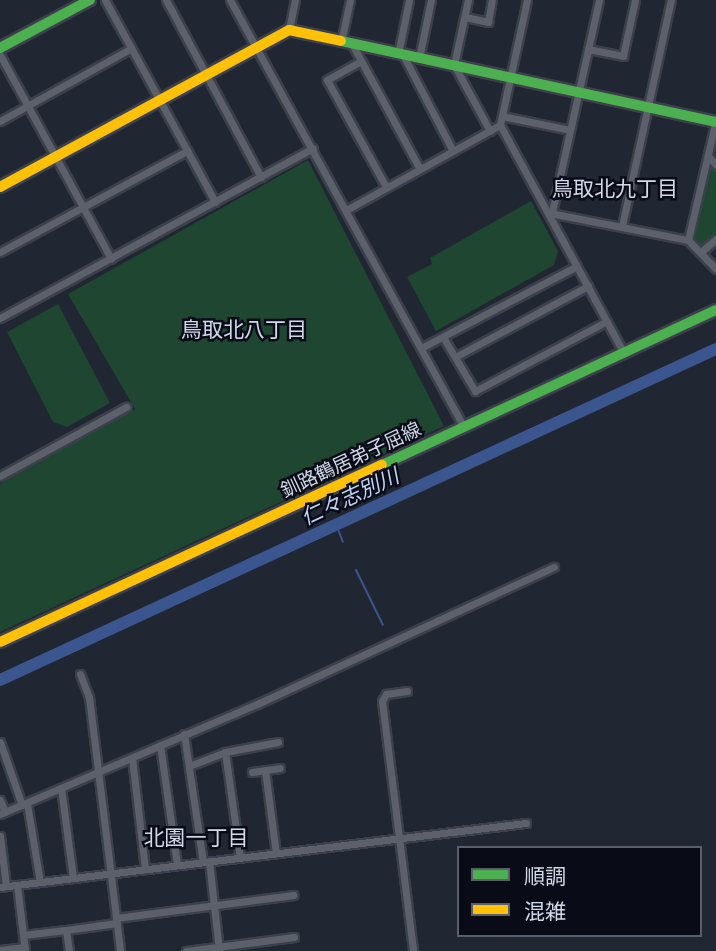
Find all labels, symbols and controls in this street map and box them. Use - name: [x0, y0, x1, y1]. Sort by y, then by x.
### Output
- district label: 鳥取北九丁目: [552, 176, 678, 202]
- district label: 鳥取北八丁目: [181, 317, 307, 343]
- street label: 釧路鶴居弟子屈線: [277, 418, 425, 502]
- water label: 仁々志別川: [297, 463, 403, 531]
- district label: 北園一丁目: [144, 825, 248, 851]
- legend: [457, 846, 702, 937]
- text: 順調: [524, 864, 566, 889]
- text: 混雑: [524, 899, 566, 924]

